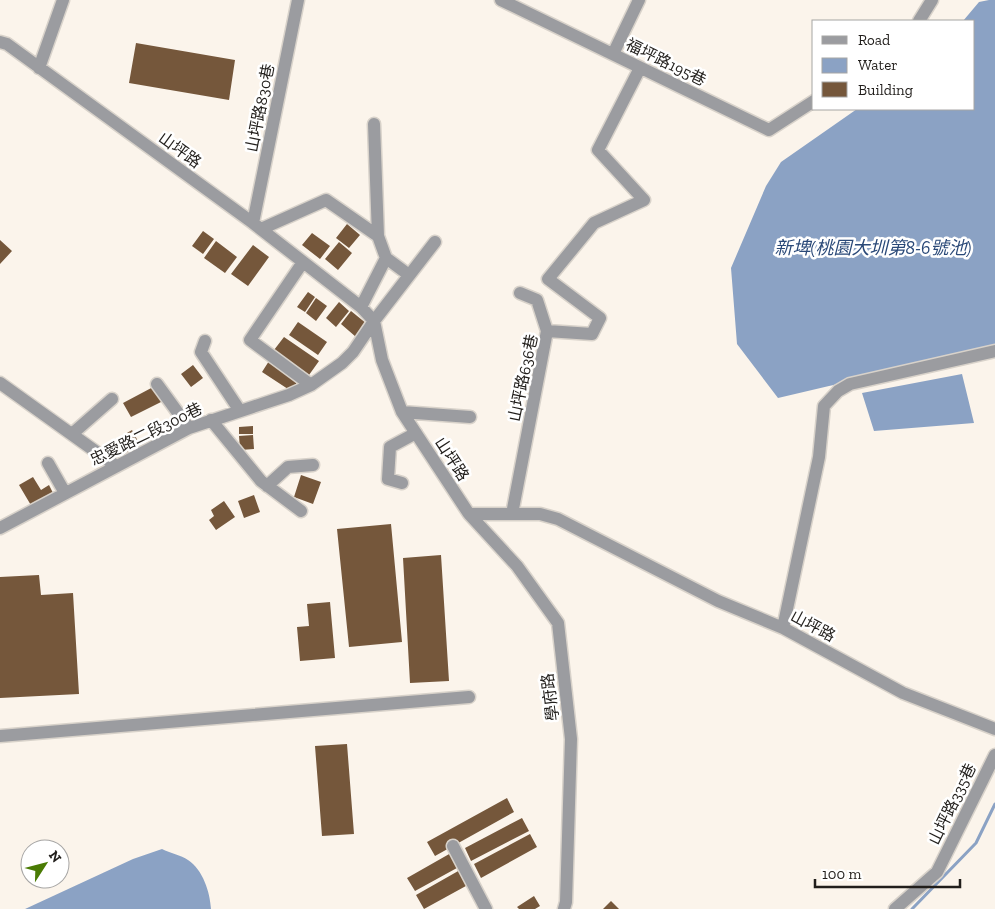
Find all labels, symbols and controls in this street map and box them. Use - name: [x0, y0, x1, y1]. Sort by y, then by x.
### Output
- legend: [812, 20, 975, 110]
- text: Road: [858, 31, 891, 49]
- street label: 福坪路195巷: [623, 34, 709, 90]
- text: Water: [858, 56, 898, 74]
- street label: 山坪路830巷: [242, 62, 278, 154]
- text: Building: [858, 81, 913, 99]
- street label: 山坪路: [155, 128, 205, 172]
- water label: 新埤(桃園大圳第8-6號池): [775, 237, 972, 259]
- street label: 山坪路636巷: [504, 333, 542, 423]
- street label: 忠愛路二段300巷: [87, 399, 205, 469]
- street label: 山坪路: [431, 434, 473, 484]
- street label: 山坪路: [787, 606, 839, 646]
- street label: 學府路: [538, 672, 562, 722]
- street label: 山坪路335巷: [924, 760, 980, 848]
- north arrow: [20, 839, 70, 889]
- text: N: [45, 847, 65, 866]
- scale bar: [815, 856, 960, 888]
- text: 100 m: [822, 865, 861, 883]

